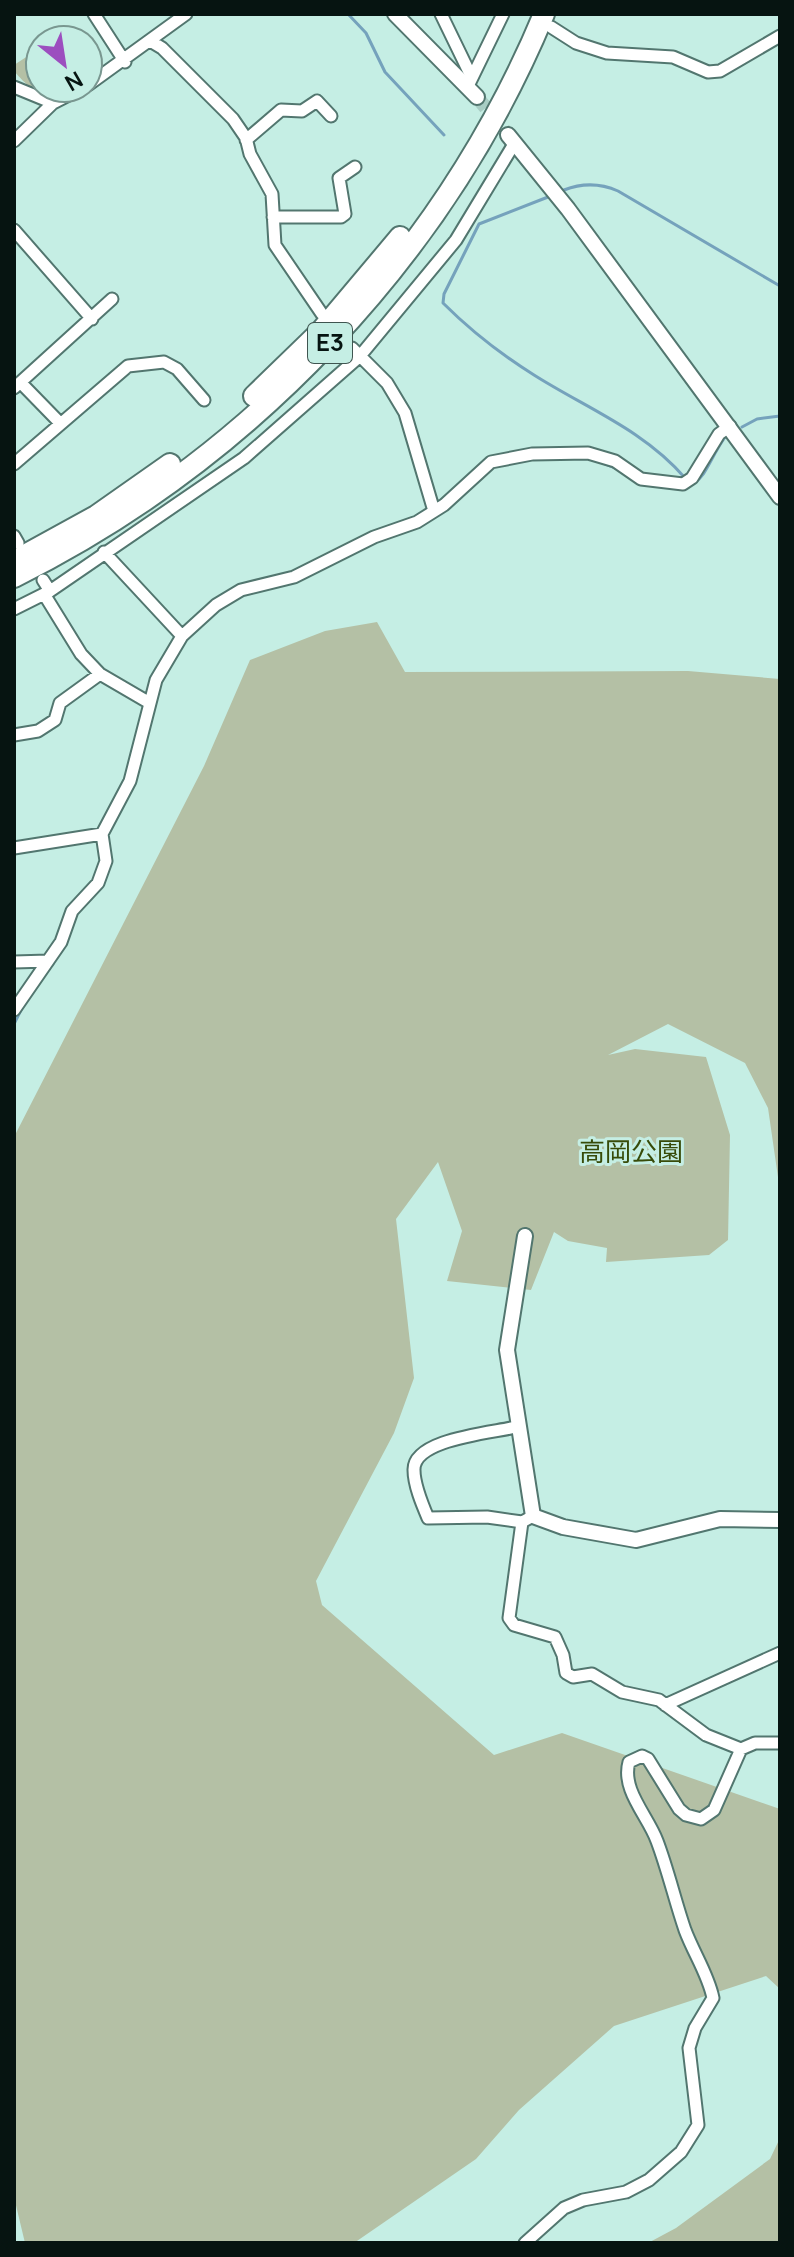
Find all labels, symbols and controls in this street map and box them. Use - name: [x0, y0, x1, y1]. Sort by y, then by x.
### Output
- north arrow: [24, 24, 104, 104]
- text: N: [60, 64, 88, 98]
- road number: E3: [308, 323, 352, 363]
- park label: 高岡公園: [579, 1133, 683, 1169]

